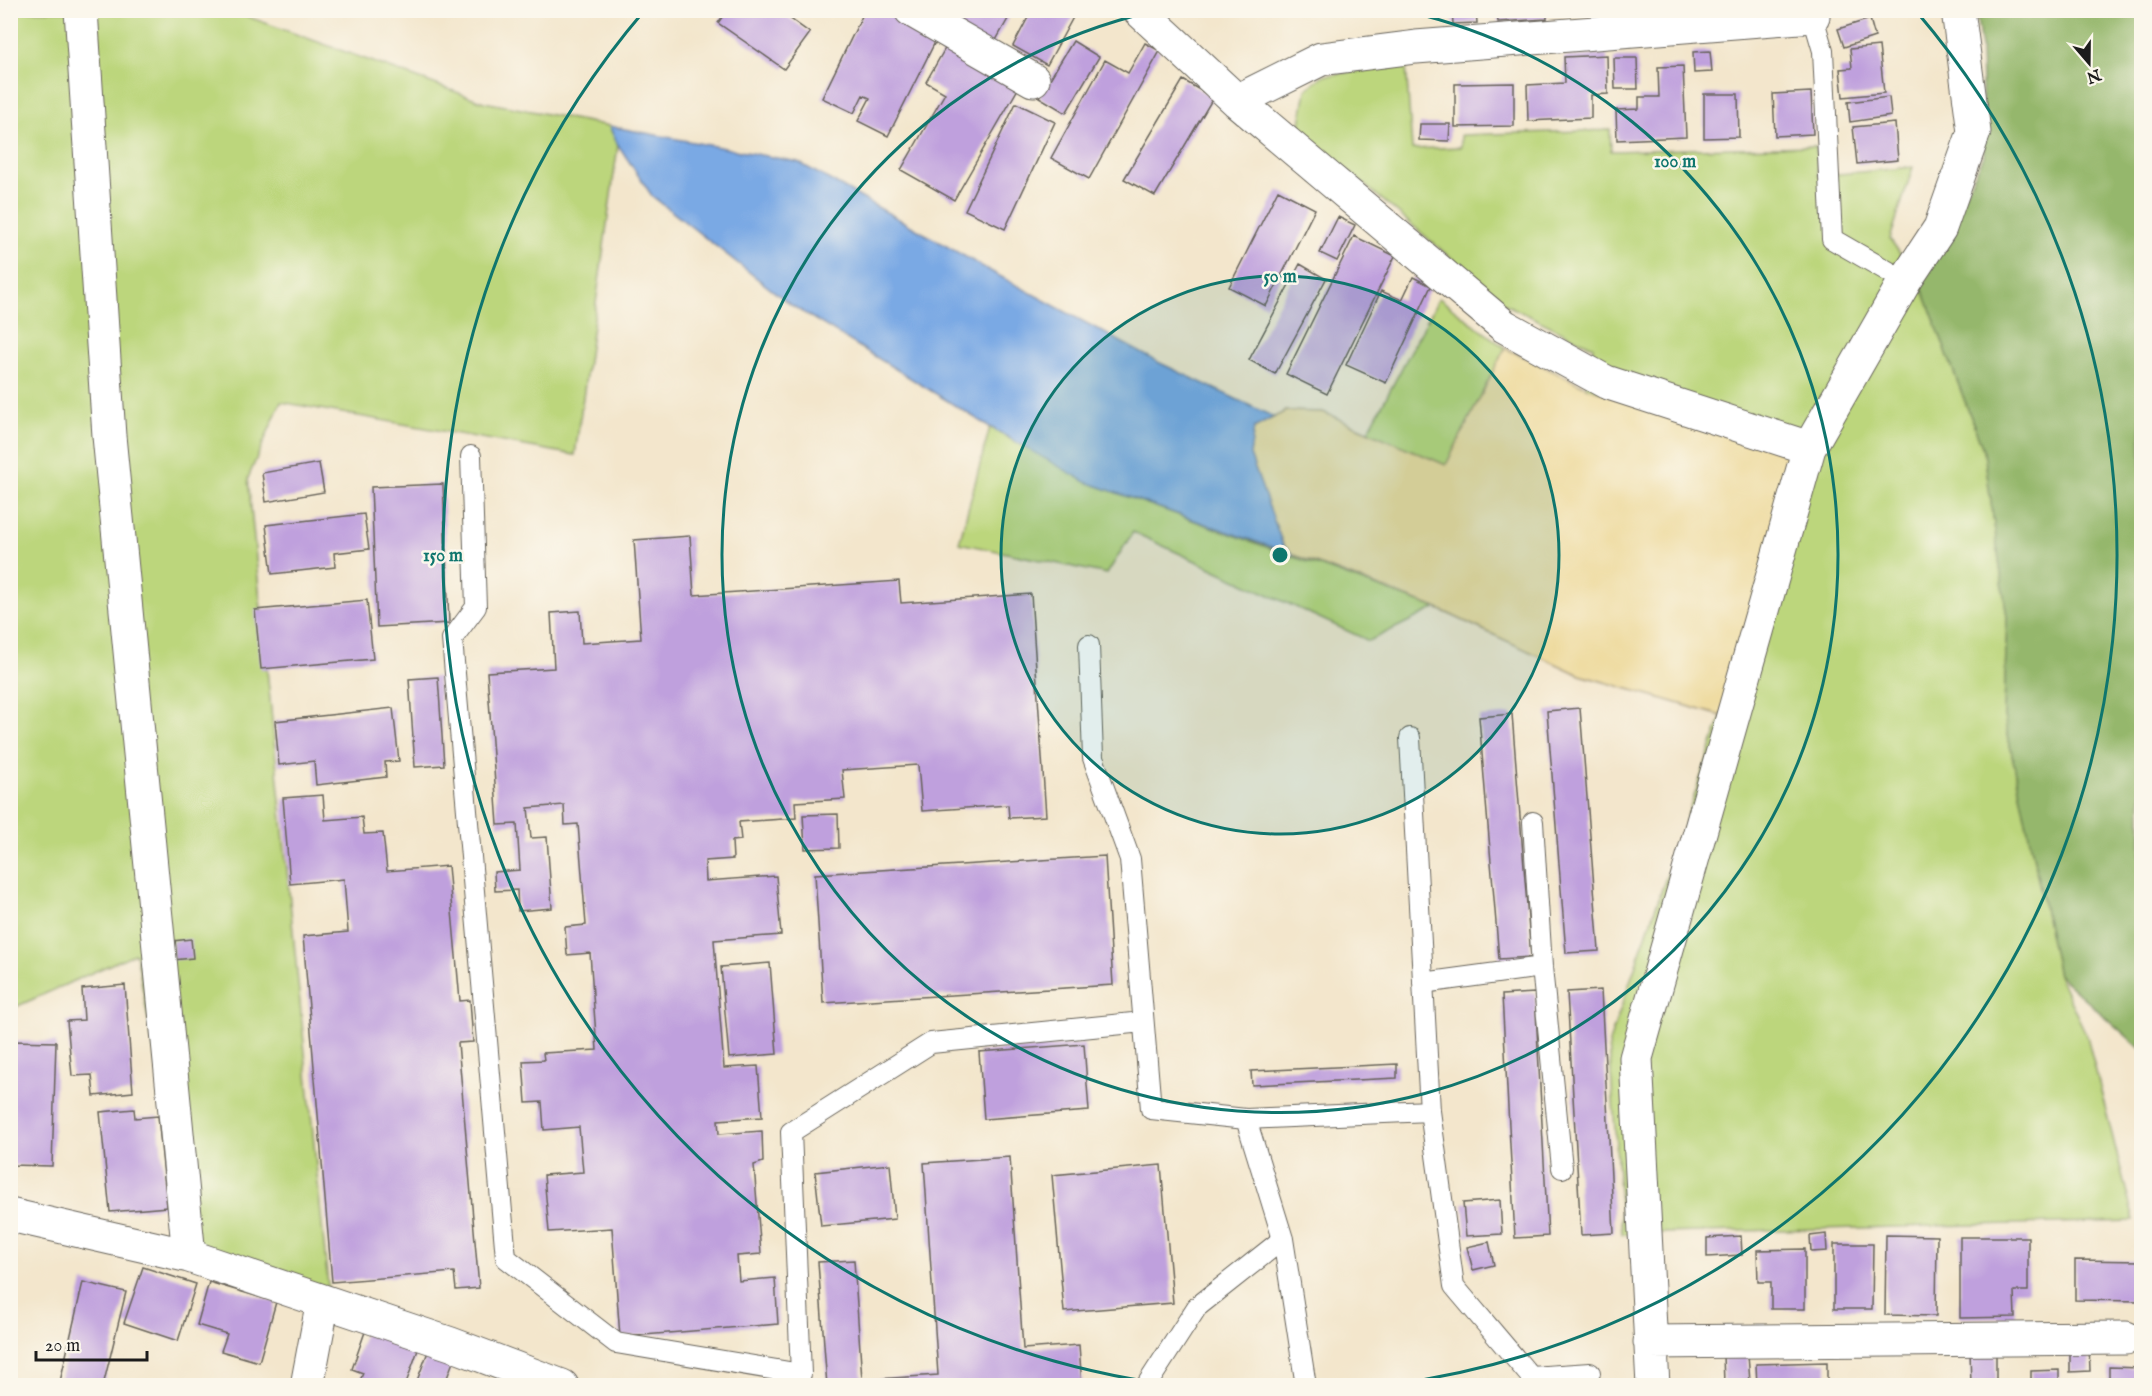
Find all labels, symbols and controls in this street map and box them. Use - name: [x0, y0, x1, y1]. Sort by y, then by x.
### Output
- north arrow: [2059, 33, 2119, 93]
- text: N: [2083, 63, 2104, 87]
- text: 100 m: [1654, 151, 1696, 174]
- text: 50 m: [1263, 266, 1297, 289]
- text: 150 m: [423, 545, 463, 568]
- centre of rings: [1270, 545, 1290, 565]
- scale bar: [36, 1324, 147, 1362]
- text: 20 m: [45, 1335, 80, 1358]

